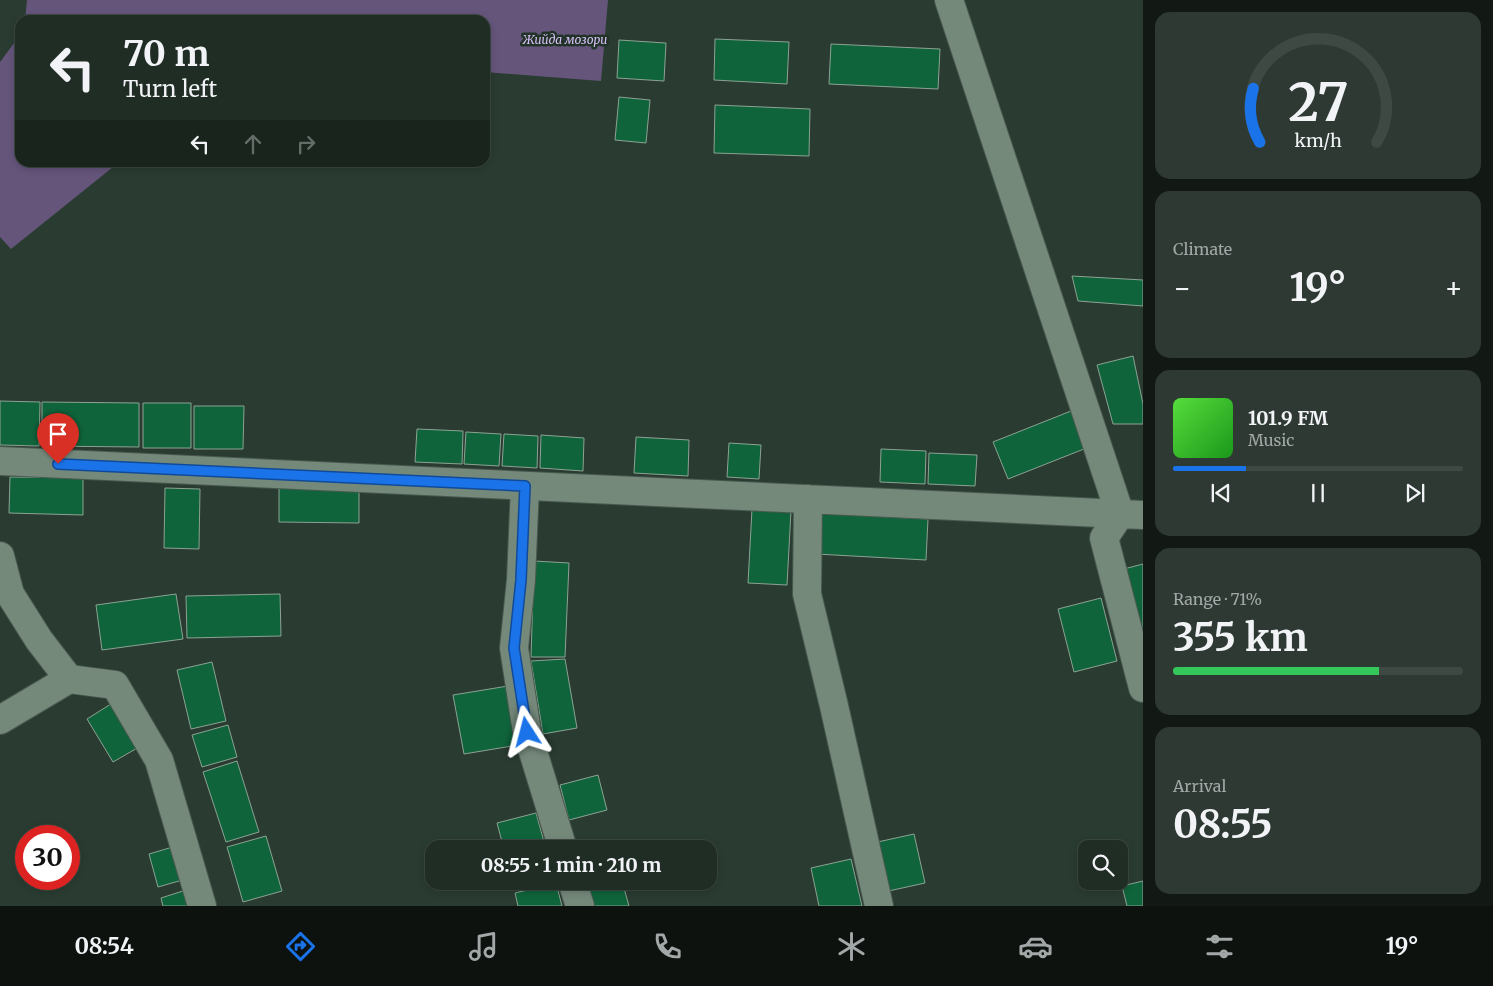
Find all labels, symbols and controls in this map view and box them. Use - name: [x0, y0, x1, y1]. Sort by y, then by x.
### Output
- text: 70 m: [123, 32, 210, 76]
- park label: Жийда мозори: [522, 32, 607, 47]
- icon: left: [40, 35, 105, 100]
- text: 27: [1288, 70, 1348, 135]
- text: Turn left: [123, 75, 217, 103]
- text: km/h: [1294, 129, 1342, 152]
- icon: left: [186, 130, 214, 158]
- icon: ahead: [239, 130, 267, 158]
- icon: right: [292, 130, 320, 158]
- text: Climate: [1173, 239, 1232, 259]
- text: 19°: [1290, 264, 1347, 311]
- text: −: [1173, 270, 1192, 306]
- text: +: [1444, 270, 1463, 306]
- text: 101.9 FM: [1248, 406, 1328, 430]
- pin: [37, 413, 79, 464]
- icon: arrive: [44, 420, 72, 448]
- text: Music: [1248, 430, 1294, 450]
- icon: previous: [1207, 479, 1235, 507]
- icon: pause: [1304, 479, 1332, 507]
- icon: next: [1401, 479, 1429, 507]
- text: Range · 71%: [1173, 589, 1262, 609]
- text: 355 km: [1173, 614, 1308, 661]
- position arrow: [500, 705, 552, 757]
- text: Arrival: [1173, 776, 1226, 796]
- text: 08:55: [1173, 801, 1273, 848]
- speed limit sign: 30: [15, 825, 80, 890]
- map controls: [1078, 840, 1128, 890]
- button: search: [1078, 840, 1128, 890]
- text: 08:55 · 1 min · 210 m: [481, 853, 661, 877]
- icon: directions: [283, 929, 318, 964]
- icon: music: [466, 929, 501, 964]
- icon: phone: [650, 929, 685, 964]
- icon: climate: [834, 929, 869, 964]
- icon: car: [1018, 929, 1053, 964]
- icon: filters: [1202, 929, 1237, 964]
- text: 08:54: [74, 932, 134, 960]
- text: 19°: [1386, 932, 1419, 960]

